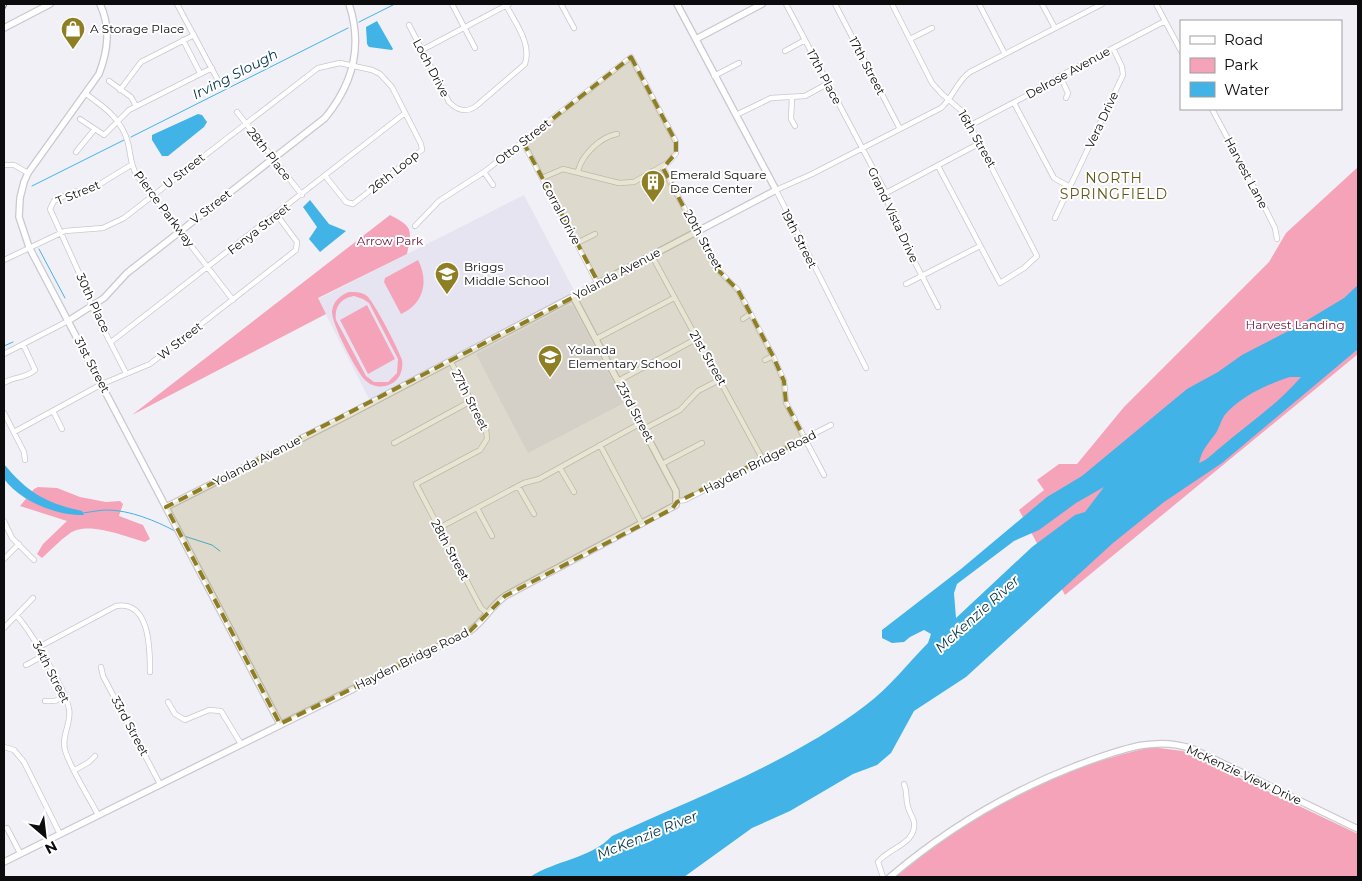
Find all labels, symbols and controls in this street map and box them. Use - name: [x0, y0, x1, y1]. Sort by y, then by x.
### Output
- shop icon: A Storage Place: [60, 16, 86, 50]
- legend: [1180, 20, 1342, 110]
- place label: A Storage Place: [90, 21, 184, 36]
- text: Road: [1224, 30, 1263, 49]
- street label: 17th Street: [846, 34, 889, 97]
- street label: Loch Drive: [410, 36, 453, 99]
- street label: Delrose Avenue: [1023, 43, 1113, 102]
- water label: Irving Slough: [189, 45, 281, 103]
- street label: 17th Place: [804, 47, 845, 107]
- text: Park: [1224, 55, 1258, 74]
- text: Water: [1224, 80, 1270, 99]
- street label: Vera Drive: [1082, 89, 1121, 151]
- street label: 16th Street: [955, 107, 1000, 170]
- street label: Otto Street: [492, 115, 554, 168]
- street label: 28th Place: [244, 124, 295, 183]
- street label: Harvest Lane: [1221, 134, 1272, 211]
- street label: 26th Loop: [365, 147, 422, 196]
- street label: U Street: [160, 150, 208, 192]
- street label: Grand Vista Drive: [865, 165, 922, 265]
- place label: Emerald Square Dance Center: [670, 167, 767, 196]
- street label: Pierce Parkway: [131, 168, 198, 250]
- building icon: Emerald Square Dance Center: [640, 169, 666, 203]
- district label: NORTH SPRINGFIELD: [1060, 169, 1168, 203]
- street label: T Street: [54, 177, 102, 208]
- street label: Corral Drive: [538, 178, 584, 247]
- street label: V Street: [187, 186, 234, 227]
- street label: Fenya Street: [224, 199, 293, 258]
- street label: 20th Street: [681, 207, 726, 273]
- street label: 19th Street: [778, 207, 821, 271]
- park label: Arrow Park: [357, 233, 424, 248]
- street label: Yolanda Avenue: [571, 244, 663, 303]
- place label: Briggs Middle School: [464, 259, 549, 288]
- school or university icon: Briggs Middle School: [434, 261, 460, 295]
- street label: 30th Place: [73, 271, 114, 335]
- park label: Harvest Landing: [1245, 317, 1345, 332]
- street label: W Street: [154, 318, 205, 363]
- street label: 21st Street: [687, 327, 730, 388]
- street label: 31st Street: [71, 334, 113, 395]
- place label: Yolanda Elementary School: [568, 342, 681, 371]
- school or university icon: Yolanda Elementary School: [537, 344, 563, 378]
- street label: 27th Street: [449, 367, 492, 433]
- street label: 23rd Street: [613, 379, 658, 444]
- street label: Hayden Bridge Road: [701, 427, 819, 497]
- street label: Yolanda Avenue: [210, 432, 303, 489]
- street label: 28th Street: [428, 517, 473, 583]
- water label: McKenzie River: [931, 571, 1023, 657]
- street label: Hayden Bridge Road: [352, 624, 471, 693]
- street label: 34th Street: [30, 638, 73, 705]
- street label: 33rd Street: [108, 693, 153, 758]
- street label: McKenzie View Drive: [1184, 741, 1304, 808]
- water label: McKenzie River: [594, 806, 700, 863]
- north arrow: [20, 811, 70, 861]
- text: N: [42, 837, 60, 858]

